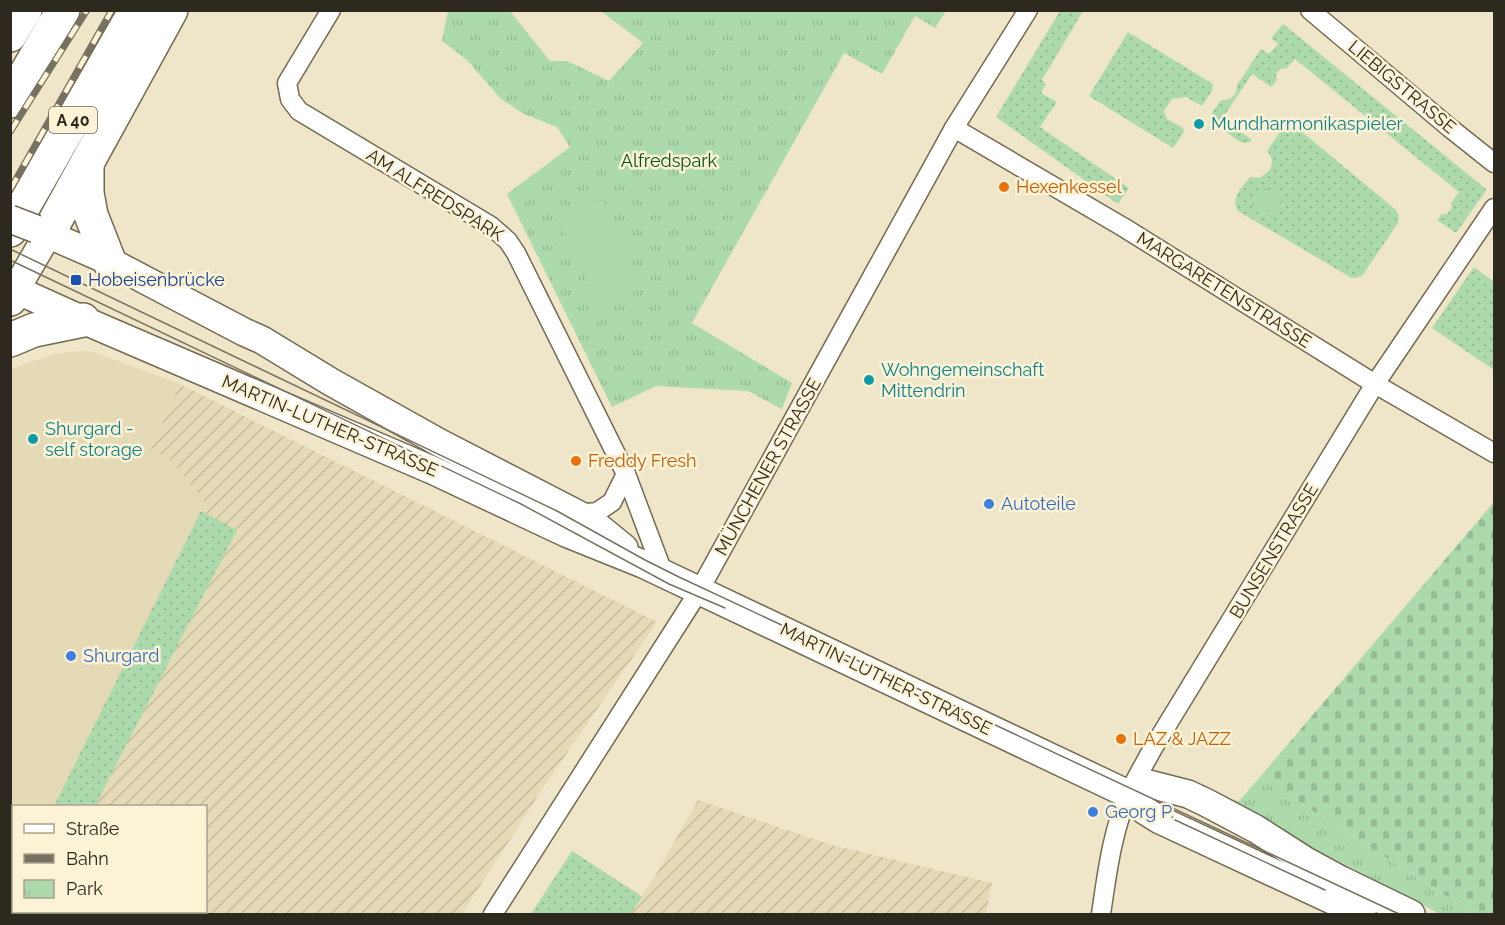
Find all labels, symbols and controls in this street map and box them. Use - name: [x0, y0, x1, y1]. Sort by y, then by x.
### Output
- street label: LIEBIGSTRASSE: [1344, 36, 1460, 138]
- road number: A 40: [49, 107, 97, 133]
- place label: Mundharmonikaspieler: [1211, 113, 1404, 134]
- marker: Mundharmonikaspieler: [1192, 117, 1206, 131]
- street label: AM ALFREDSPARK: [363, 144, 508, 245]
- park label: Alfredspark: [621, 150, 718, 171]
- place label: Hexenkessel: [1016, 176, 1122, 197]
- marker: Hexenkessel: [997, 180, 1011, 194]
- street label: MARGARETENSTRASSE: [1133, 227, 1315, 352]
- place label: Hobeisenbrücke: [88, 269, 225, 290]
- marker: Hobeisenbrücke: [69, 273, 83, 287]
- place label: Wohngemeinschaft Mittendrin: [881, 359, 1044, 401]
- street label: MARTIN-LUTHER-STRASSE: [219, 370, 442, 481]
- marker: Wohngemeinschaft Mittendrin: [862, 373, 876, 387]
- street label: MÜNCHENER STRASSE: [710, 374, 825, 559]
- place label: Shurgard - self storage: [45, 418, 143, 460]
- marker: Shurgard - self storage: [26, 432, 40, 446]
- place label: Freddy Fresh: [588, 450, 696, 471]
- marker: Freddy Fresh: [569, 454, 583, 468]
- street label: BUNSENSTRASSE: [1225, 479, 1322, 622]
- place label: Autoteile: [1001, 493, 1076, 514]
- marker: Autoteile: [982, 497, 996, 511]
- street label: MARTIN-LUTHER-STRASSE: [777, 618, 996, 739]
- place label: Shurgard: [83, 645, 159, 666]
- marker: Shurgard: [64, 649, 78, 663]
- place label: LAZ & JAZZ: [1133, 728, 1231, 749]
- marker: LAZ & JAZZ: [1114, 732, 1128, 746]
- place label: Georg P.: [1105, 801, 1174, 822]
- legend: [12, 805, 207, 913]
- marker: Georg P.: [1086, 805, 1100, 819]
- text: Straße: [66, 818, 120, 839]
- text: Bahn: [66, 848, 109, 869]
- text: Park: [66, 878, 103, 899]

